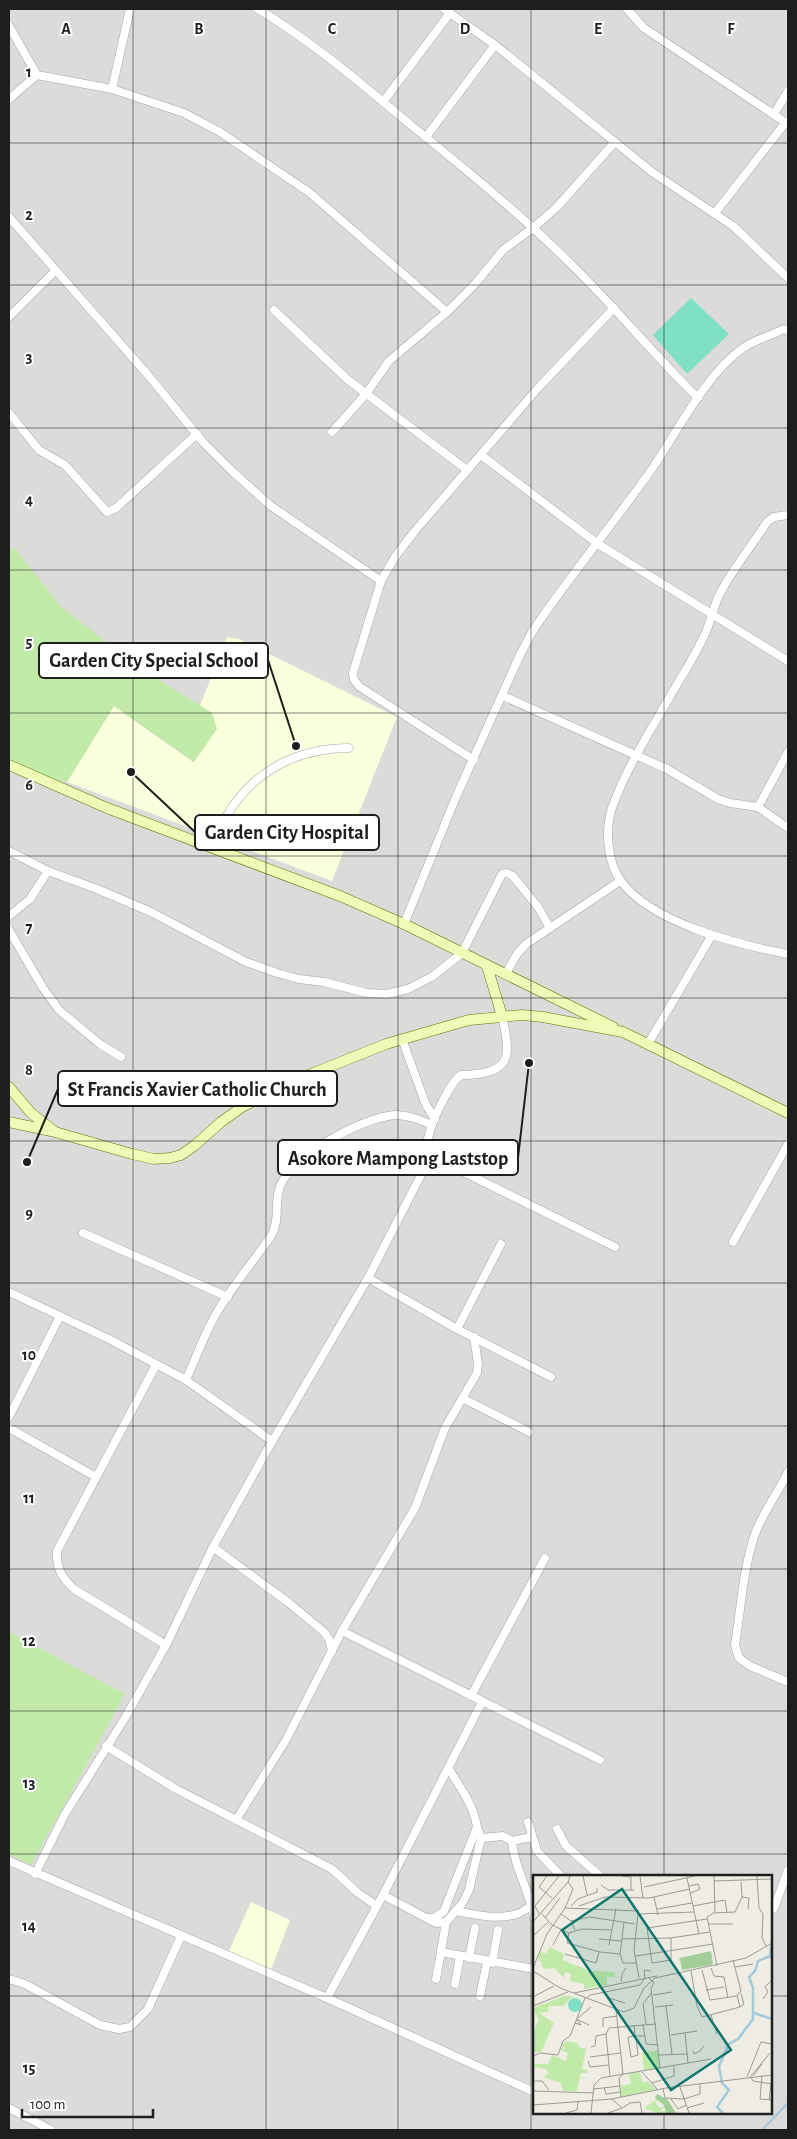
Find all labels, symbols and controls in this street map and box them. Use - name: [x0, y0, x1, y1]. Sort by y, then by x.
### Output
- text: A: [61, 21, 71, 37]
- text: B: [194, 21, 204, 37]
- text: C: [328, 21, 337, 37]
- text: D: [460, 21, 471, 37]
- text: E: [594, 21, 602, 37]
- text: F: [727, 21, 735, 37]
- text: 1: [26, 64, 32, 80]
- text: 2: [25, 207, 33, 223]
- text: 3: [26, 349, 33, 365]
- text: 4: [25, 492, 33, 508]
- text: 5: [26, 634, 33, 650]
- callout: Garden City Special School: [39, 643, 268, 678]
- text: Garden City Special School: [49, 651, 259, 671]
- text: 6: [25, 777, 33, 793]
- callout: Garden City Hospital: [195, 815, 379, 850]
- text: Garden City Hospital: [205, 823, 369, 843]
- text: 7: [26, 920, 33, 936]
- text: 8: [25, 1062, 33, 1078]
- callout: St Francis Xavier Catholic Church: [58, 1071, 337, 1106]
- text: St Francis Xavier Catholic Church: [67, 1080, 327, 1100]
- callout: Asokore Mampong Laststop: [278, 1140, 518, 1175]
- text: Asokore Mampong Laststop: [288, 1149, 508, 1169]
- text: 9: [25, 1205, 33, 1221]
- text: 10: [22, 1347, 36, 1363]
- text: 11: [23, 1490, 35, 1506]
- text: 12: [22, 1633, 36, 1649]
- text: 13: [23, 1775, 35, 1791]
- inset map: [533, 1875, 772, 2114]
- text: 14: [22, 1918, 36, 1934]
- text: 15: [23, 2060, 35, 2076]
- scale bar: [22, 2086, 154, 2118]
- text: 100 m: [30, 2097, 65, 2112]

